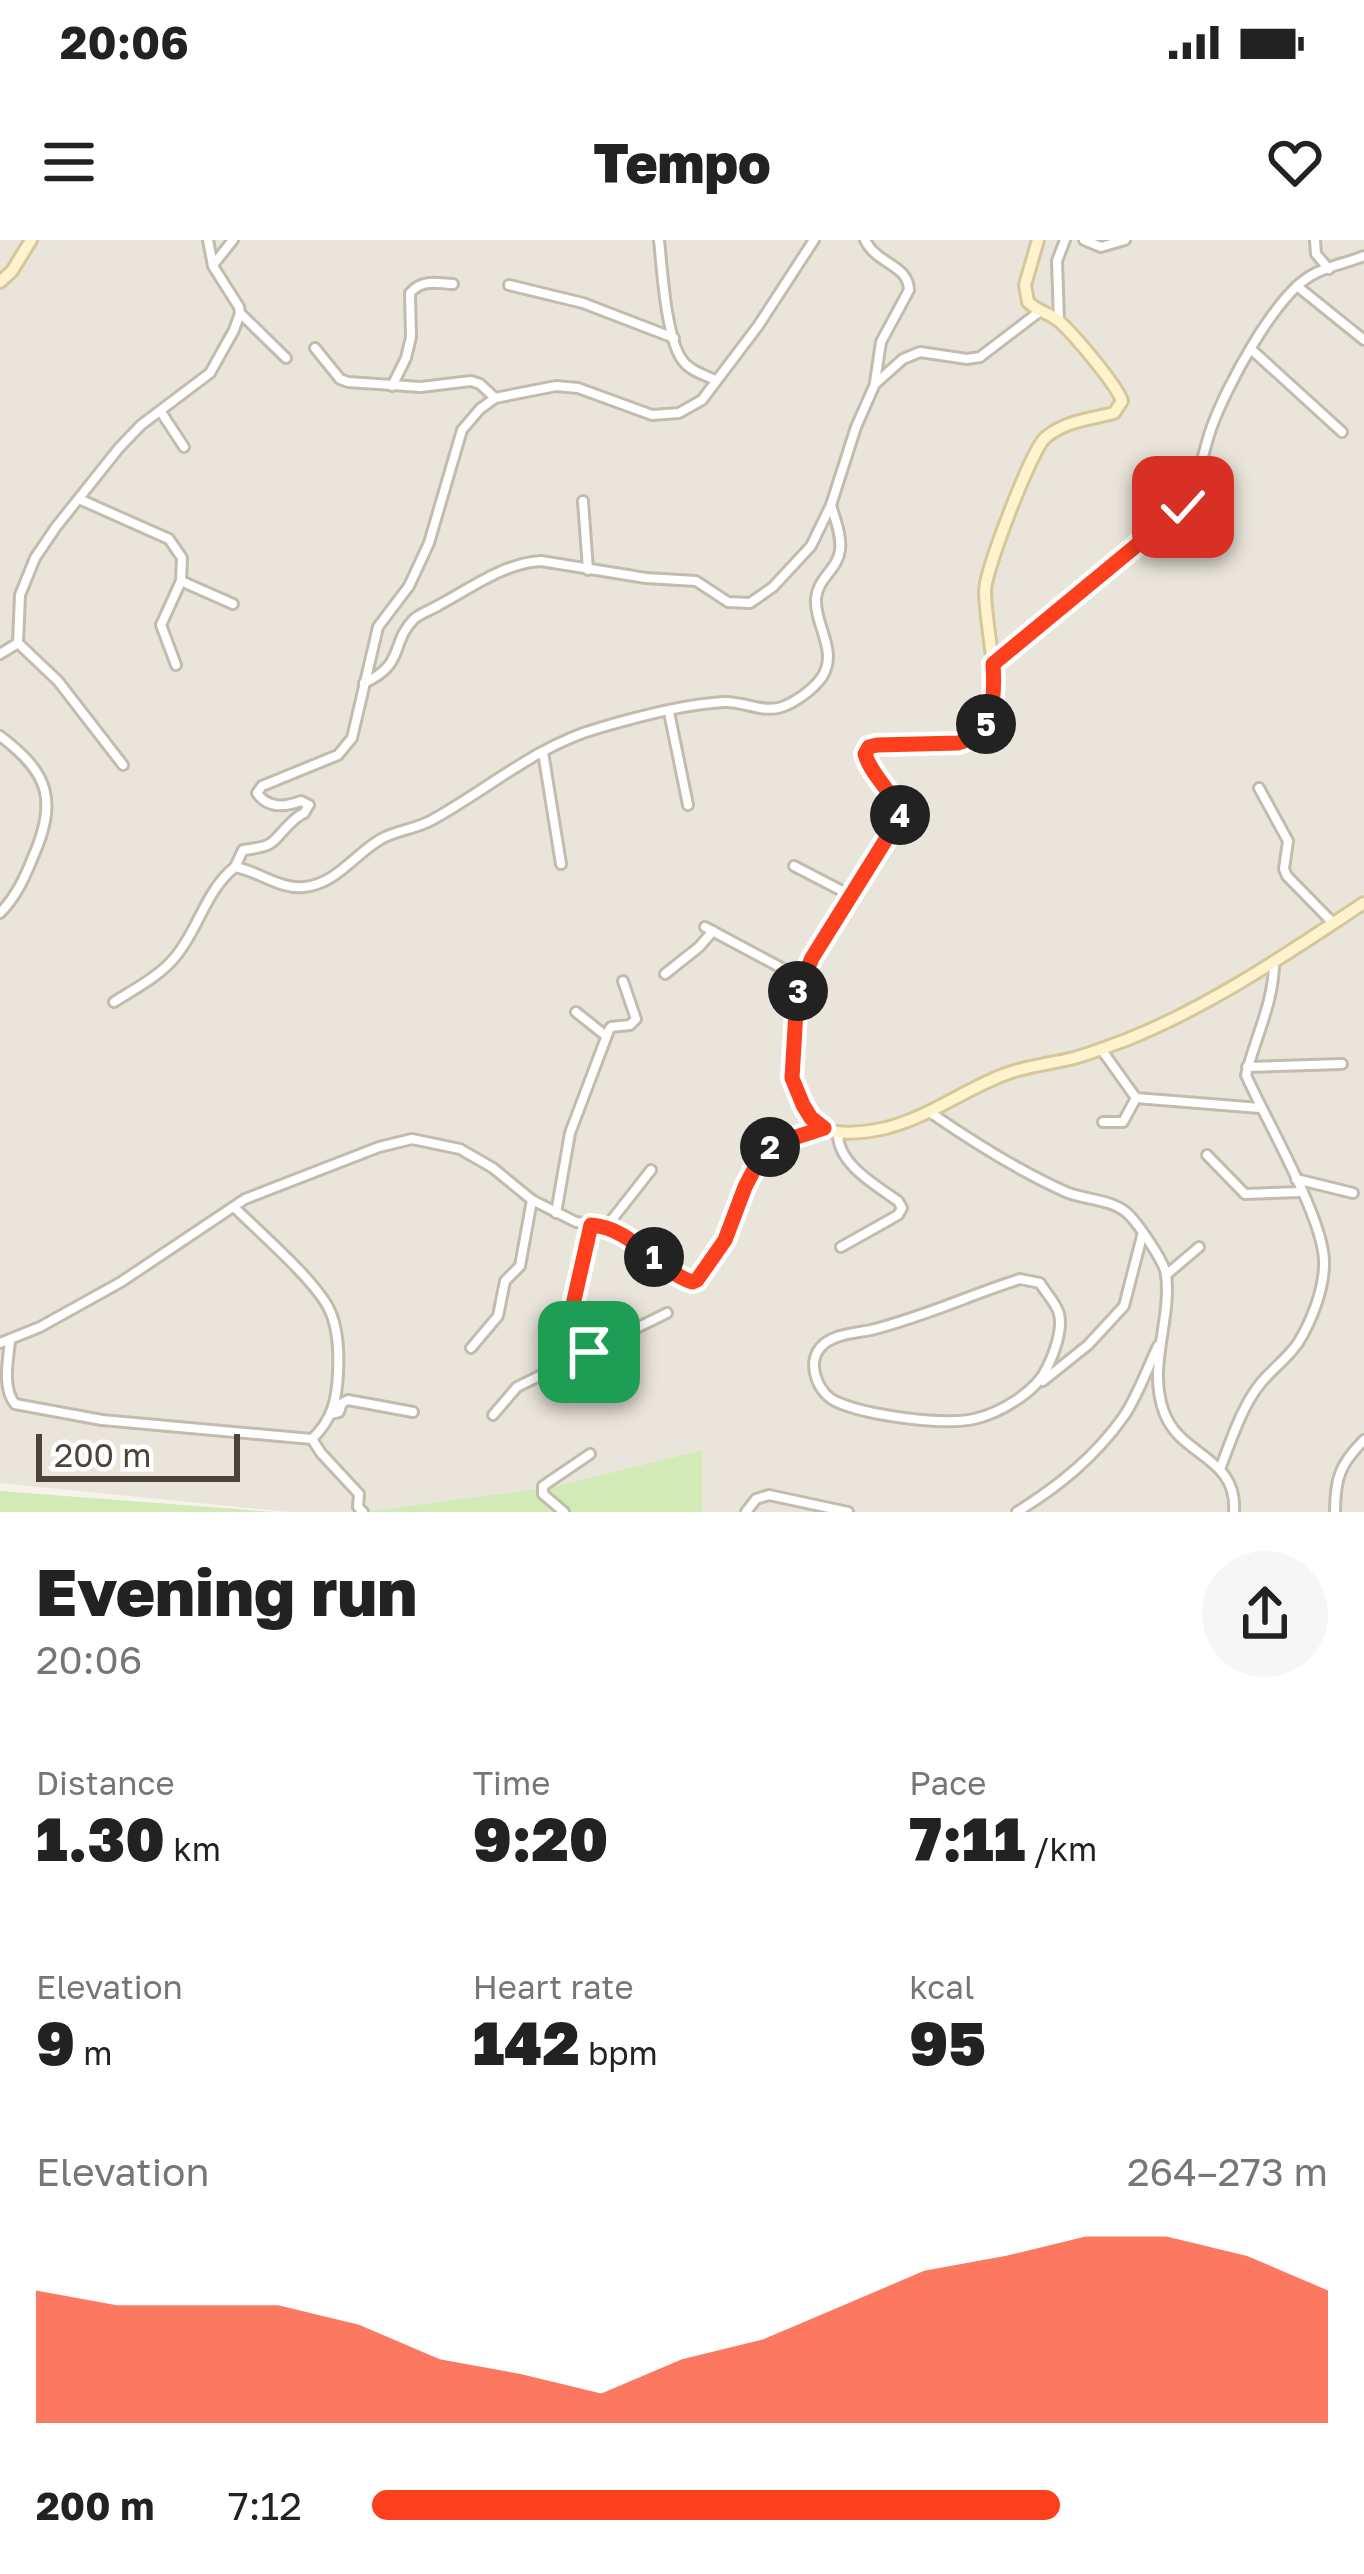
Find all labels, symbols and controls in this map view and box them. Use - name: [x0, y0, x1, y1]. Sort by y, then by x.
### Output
- text: 20:06: [60, 15, 189, 69]
- icon: menu: [36, 129, 102, 195]
- icon: heart: [1262, 129, 1328, 195]
- text: Tempo: [593, 130, 771, 195]
- pin: [1132, 456, 1234, 558]
- icon: check: [1150, 474, 1216, 540]
- pin: 5: [956, 694, 1016, 754]
- text: 5: [976, 704, 996, 743]
- pin: 4: [870, 785, 930, 845]
- text: 4: [890, 795, 910, 834]
- pin: 3: [768, 961, 828, 1021]
- text: 3: [788, 971, 808, 1010]
- pin: 2: [740, 1117, 800, 1177]
- text: 2: [760, 1127, 780, 1166]
- pin: 1: [624, 1227, 684, 1287]
- text: 1: [646, 1237, 663, 1276]
- pin: [538, 1301, 640, 1403]
- icon: arrive: [556, 1319, 622, 1385]
- scale bar: [36, 1428, 240, 1481]
- text: 200 m: [54, 1435, 152, 1474]
- text: Evening run: [36, 1551, 417, 1631]
- button: share: [1202, 1551, 1328, 1677]
- text: 20:06: [36, 1636, 142, 1683]
- text: Distance: [36, 1763, 175, 1802]
- text: Time: [473, 1763, 550, 1802]
- text: Pace: [909, 1763, 986, 1802]
- text: 1.30: [36, 1802, 165, 1874]
- text: 9:20: [473, 1802, 608, 1874]
- text: 7:11: [909, 1802, 1025, 1874]
- text: km: [165, 1829, 221, 1868]
- text: /km: [1025, 1829, 1097, 1868]
- text: Elevation: [36, 1967, 183, 2006]
- text: Heart rate: [473, 1967, 634, 2006]
- text: kcal: [909, 1967, 975, 2006]
- text: 9: [36, 2006, 75, 2078]
- text: 142: [473, 2006, 580, 2078]
- text: 95: [909, 2006, 986, 2078]
- text: m: [75, 2033, 112, 2072]
- text: bpm: [580, 2033, 658, 2072]
- text: Elevation: [36, 2148, 209, 2195]
- text: 264–273 m: [1127, 2148, 1328, 2195]
- text: 200 m: [36, 2482, 154, 2529]
- text: 7:12: [228, 2482, 302, 2529]

